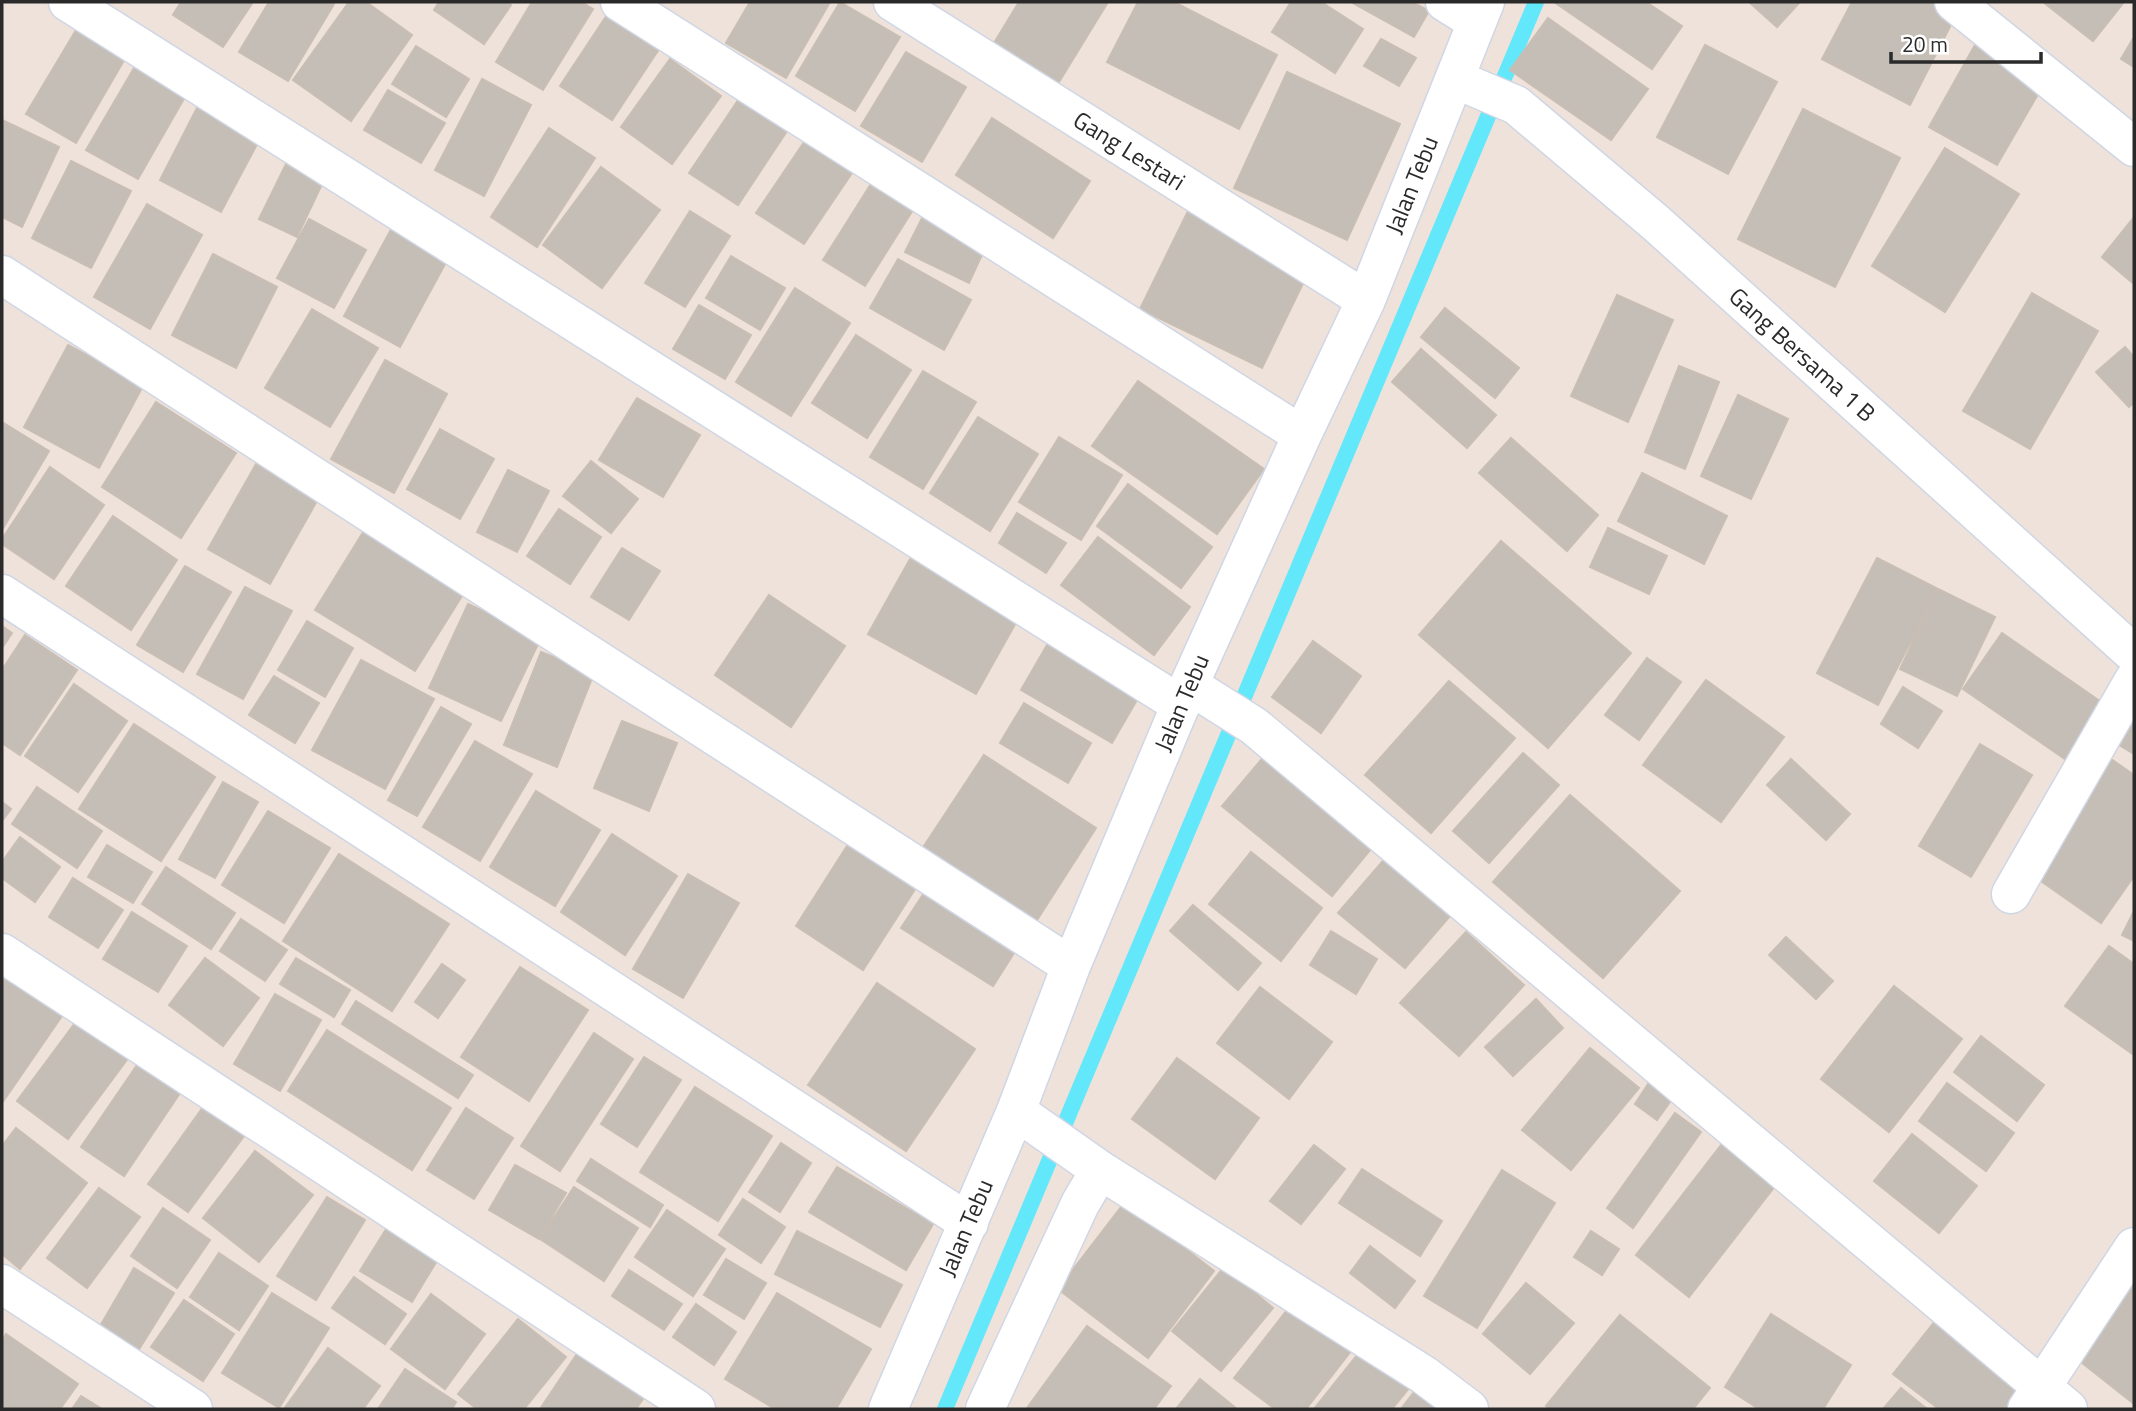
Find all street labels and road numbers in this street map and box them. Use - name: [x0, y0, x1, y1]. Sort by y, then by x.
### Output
- street label: Gang Lestari: [1067, 102, 1192, 199]
- street label: Jalan Tebu: [1375, 130, 1447, 239]
- street label: Gang Bersama 1 B: [1721, 278, 1884, 430]
- street label: Jalan Tebu: [1144, 648, 1218, 757]
- street label: Jalan Tebu: [928, 1173, 1002, 1282]

